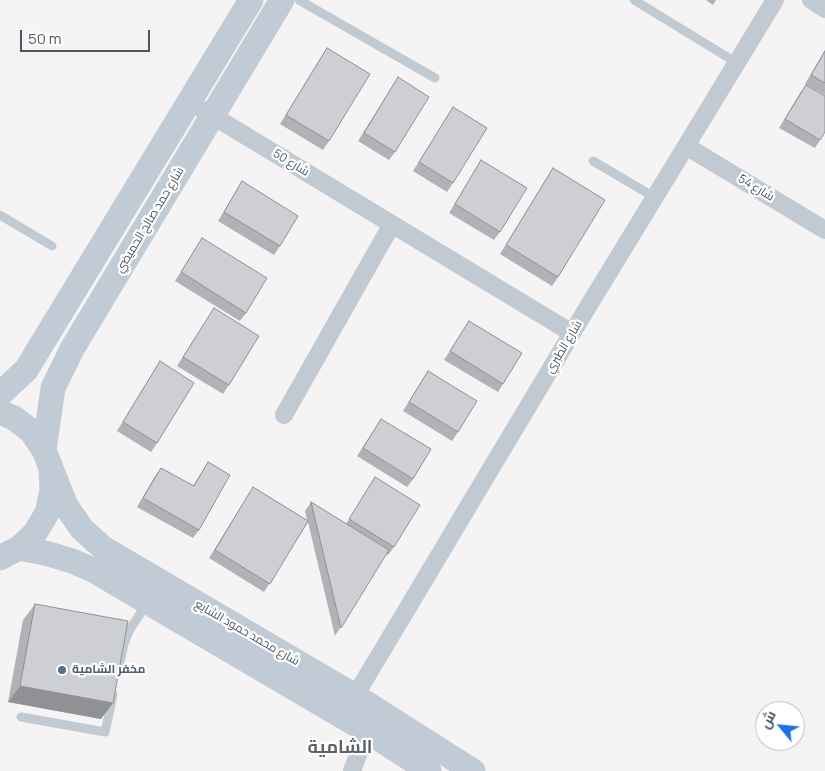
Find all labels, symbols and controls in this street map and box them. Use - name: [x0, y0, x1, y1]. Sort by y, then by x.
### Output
- scale bar: [22, 20, 152, 52]
- text: 50 m: [28, 28, 62, 49]
- street label: شارع 50: [270, 147, 312, 179]
- street label: شارع حمد صالح الحميضي: [113, 165, 187, 275]
- street label: شارع 54: [735, 172, 777, 204]
- street label: شارع الطبري: [543, 318, 585, 376]
- street label: شارع محمد حمود الشايع: [192, 597, 302, 669]
- place label: مخفر الشامية: [72, 663, 145, 677]
- marker: مخفر الشامية: [56, 664, 68, 676]
- north arrow: [755, 701, 805, 751]
- text: ش: [755, 707, 780, 732]
- district label: الشامية: [308, 737, 372, 759]

